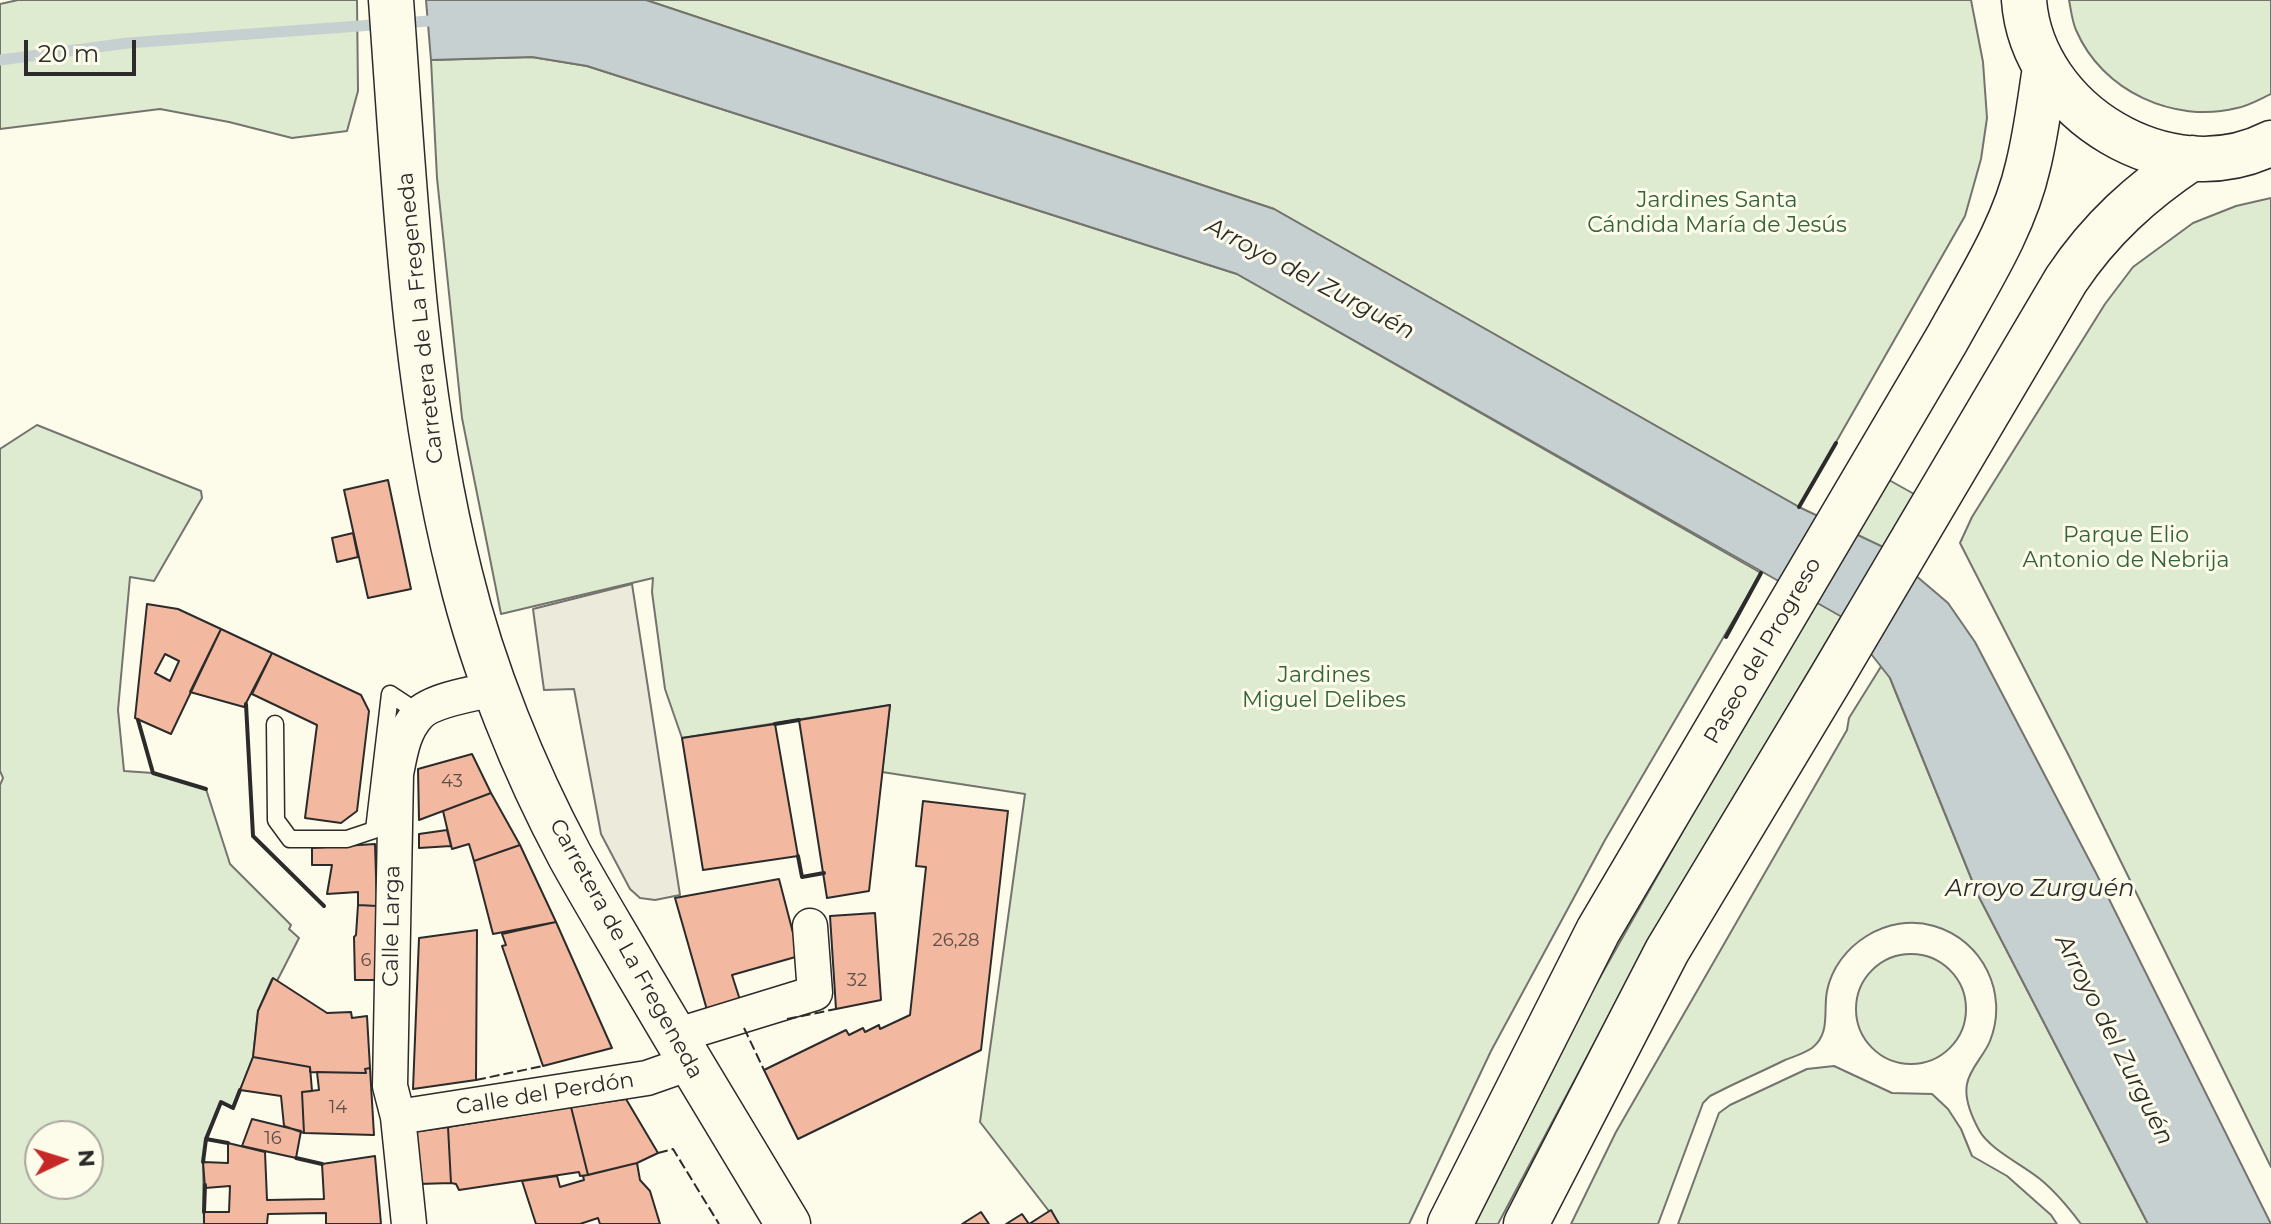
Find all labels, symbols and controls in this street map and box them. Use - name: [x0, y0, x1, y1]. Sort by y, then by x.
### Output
- scale bar: [28, 24, 140, 74]
- text: 20 m: [38, 39, 99, 68]
- street label: Carretera de La Fregeneda: [393, 171, 449, 465]
- park label: Jardines Santa Cándida María de Jesús: [1587, 188, 1847, 240]
- water label: Arroyo del Zurguén: [1201, 212, 1419, 346]
- park label: Parque Elio Antonio de Nebrija: [2023, 523, 2229, 574]
- street label: Paseo del Progreso: [1699, 553, 1827, 749]
- park label: Jardines Miguel Delibes: [1242, 663, 1406, 714]
- house number: 43: [441, 771, 463, 793]
- street label: Carretera de La Fregeneda: [543, 814, 709, 1084]
- street label: Calle Larga: [378, 865, 406, 987]
- water label: Arroyo Zurguén: [1946, 875, 2134, 903]
- house number: 26,28: [932, 930, 980, 952]
- water label: Arroyo del Zurguén: [2048, 930, 2180, 1150]
- house number: 6: [361, 950, 371, 972]
- house number: 32: [847, 970, 867, 992]
- street label: Calle del Perdón: [454, 1067, 636, 1121]
- house number: 14: [329, 1097, 347, 1119]
- north arrow: [24, 1120, 104, 1200]
- house number: 16: [264, 1128, 282, 1150]
- text: N: [72, 1149, 101, 1168]

